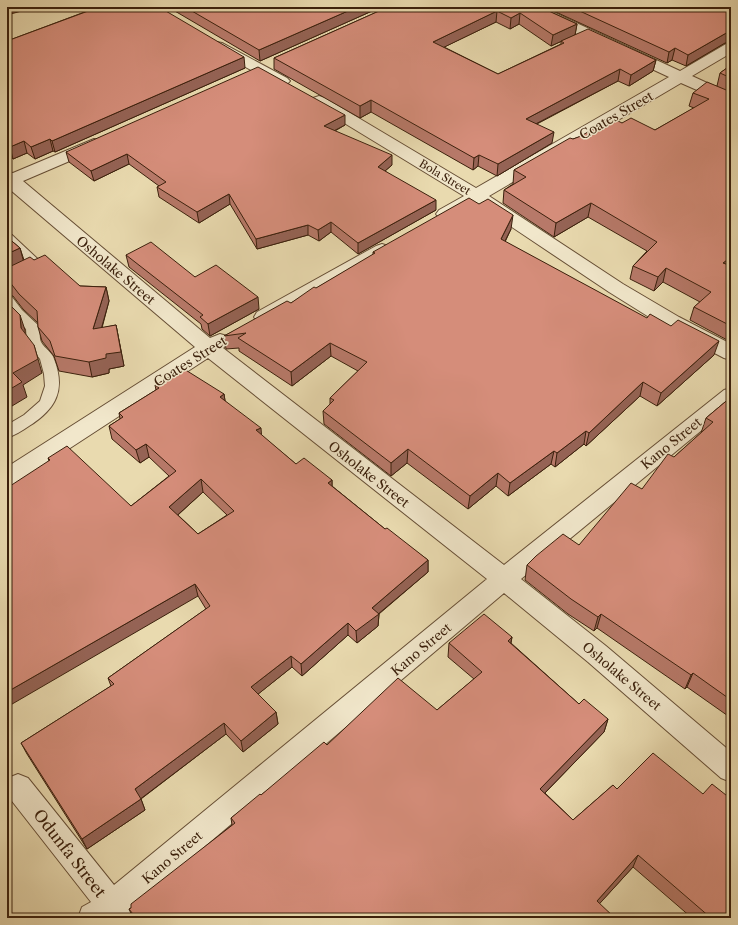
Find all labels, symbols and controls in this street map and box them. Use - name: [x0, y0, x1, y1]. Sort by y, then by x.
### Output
- street label: Coates Street: [576, 87, 656, 143]
- street label: Bola Street: [417, 156, 473, 198]
- street label: Osholake Street: [73, 232, 159, 308]
- street label: Coates Street: [151, 332, 230, 390]
- street label: Kano Street: [637, 413, 705, 472]
- street label: Osholake Street: [326, 438, 413, 511]
- street label: Kano Street: [388, 619, 455, 679]
- street label: Osholake Street: [579, 638, 665, 714]
- street label: Odunfa Street: [29, 805, 111, 901]
- street label: Kano Street: [139, 827, 206, 887]

